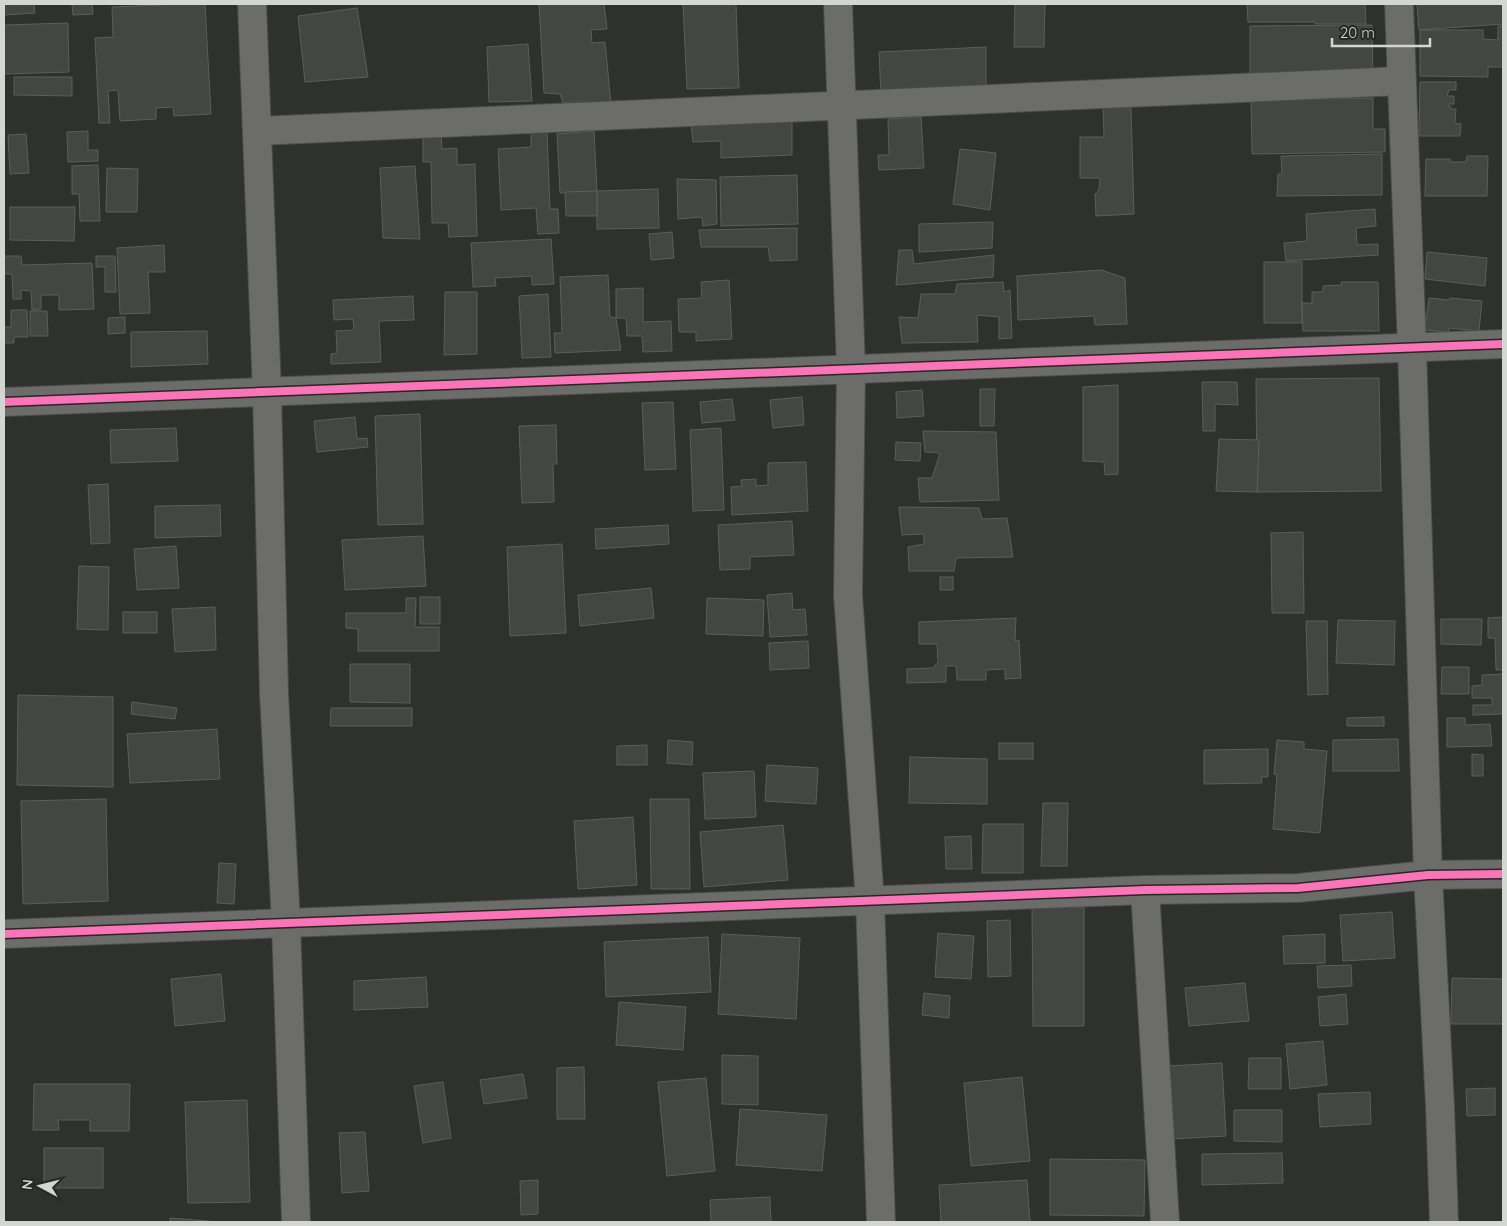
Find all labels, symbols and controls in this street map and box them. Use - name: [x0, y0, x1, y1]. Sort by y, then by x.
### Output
- scale bar: [1332, 15, 1430, 47]
- text: 20 m: [1340, 23, 1375, 42]
- north arrow: [15, 1161, 65, 1211]
- text: N: [18, 1178, 37, 1191]

